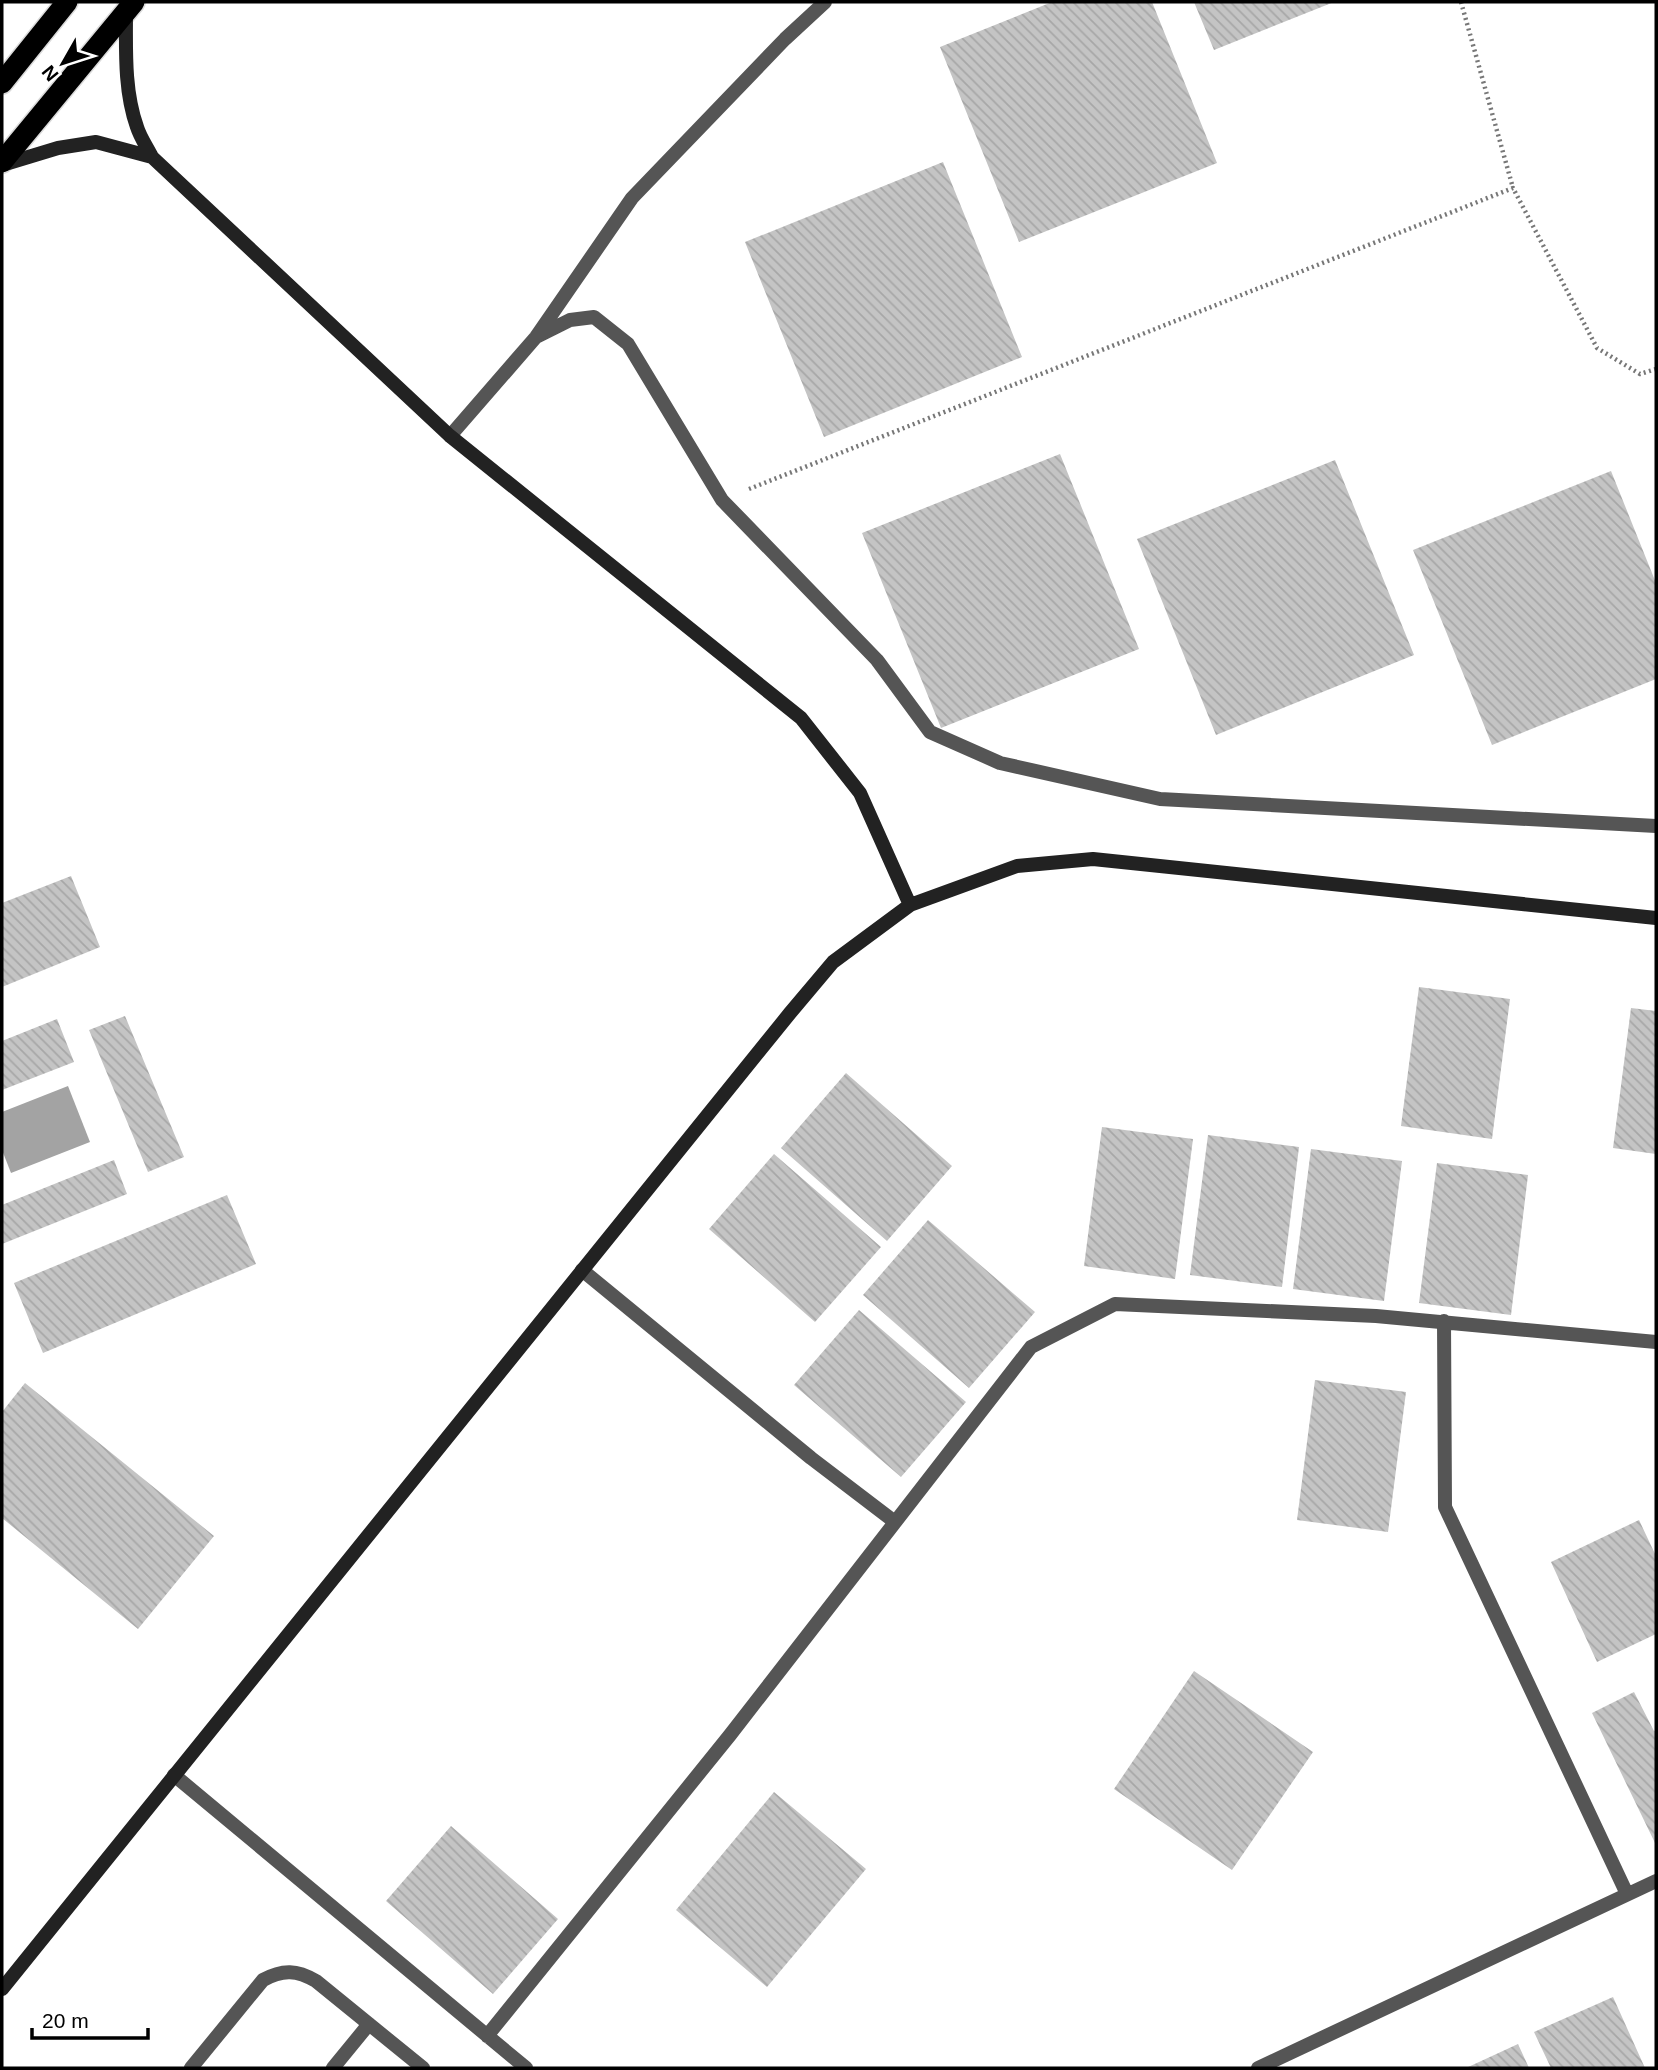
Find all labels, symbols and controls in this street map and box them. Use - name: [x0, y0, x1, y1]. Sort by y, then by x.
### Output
- north arrow: [28, 28, 98, 98]
- text: N: [38, 61, 63, 85]
- scale bar: [32, 1996, 147, 2040]
- text: 20 m: [42, 2009, 89, 2032]

